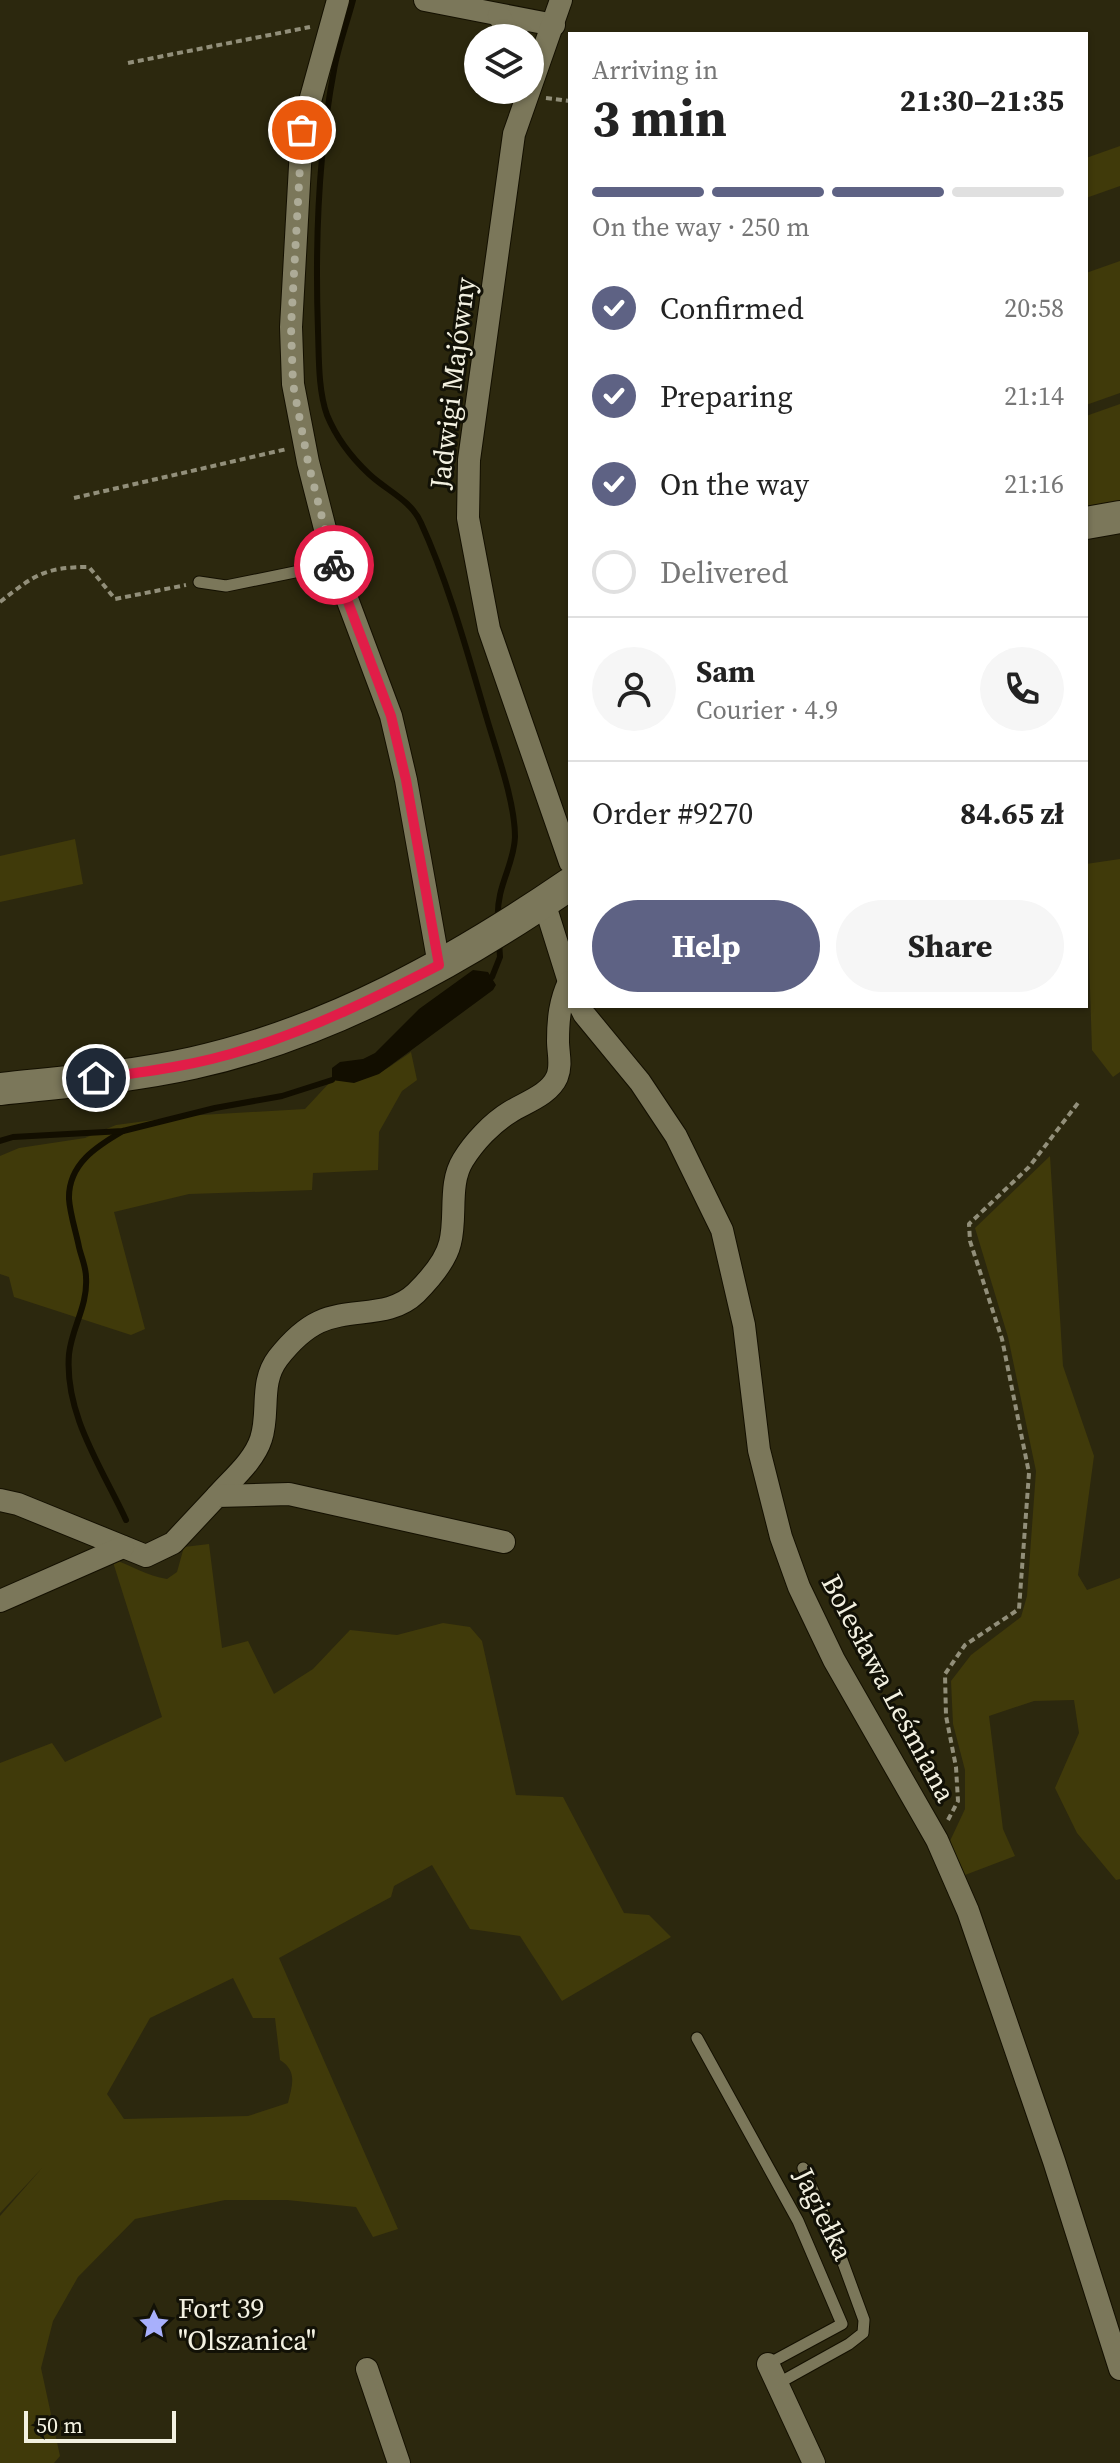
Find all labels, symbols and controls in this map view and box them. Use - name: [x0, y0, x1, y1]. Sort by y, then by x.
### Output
- map controls: [464, 24, 544, 104]
- button: layers: [464, 24, 544, 104]
- text: Arriving in: [592, 52, 718, 88]
- text: 21:30–21:35: [900, 80, 1064, 121]
- text: 3 min: [592, 82, 727, 153]
- pin: [268, 96, 336, 164]
- icon: bag: [280, 108, 324, 152]
- text: On the way · 250 m: [592, 209, 810, 245]
- street label: Jadwigi Majówny: [420, 275, 484, 492]
- icon: check: [592, 286, 636, 330]
- text: Confirmed: [660, 288, 804, 329]
- text: 20:58: [1004, 290, 1064, 326]
- icon: check: [592, 374, 636, 418]
- text: Preparing: [660, 376, 793, 417]
- text: 21:14: [1004, 378, 1064, 414]
- icon: check: [592, 462, 636, 506]
- text: On the way: [660, 464, 809, 505]
- text: 21:16: [1004, 466, 1064, 502]
- courier: [294, 525, 374, 605]
- icon: bike: [312, 543, 356, 587]
- text: Delivered: [660, 552, 788, 593]
- button: person: [592, 647, 676, 731]
- button: phone: [980, 647, 1064, 731]
- text: Sam: [696, 651, 755, 692]
- text: Courier · 4.9: [696, 692, 838, 728]
- text: Order #9270: [592, 793, 753, 834]
- text: 84.65 zł: [960, 793, 1064, 834]
- button: Help: [592, 900, 820, 992]
- button: Share: [836, 900, 1064, 992]
- pin: [62, 1044, 130, 1112]
- icon: home: [74, 1056, 118, 1100]
- street label: Bolesława Leśmiana: [813, 1568, 965, 1809]
- street label: Jagiełka: [785, 2161, 863, 2267]
- place label: Fort 39 "Olszanica": [178, 2289, 316, 2359]
- place icon: Fort 39 "Olszanica": [137, 2307, 171, 2341]
- scale bar: [24, 2407, 176, 2443]
- text: 50 m: [36, 2410, 83, 2440]

